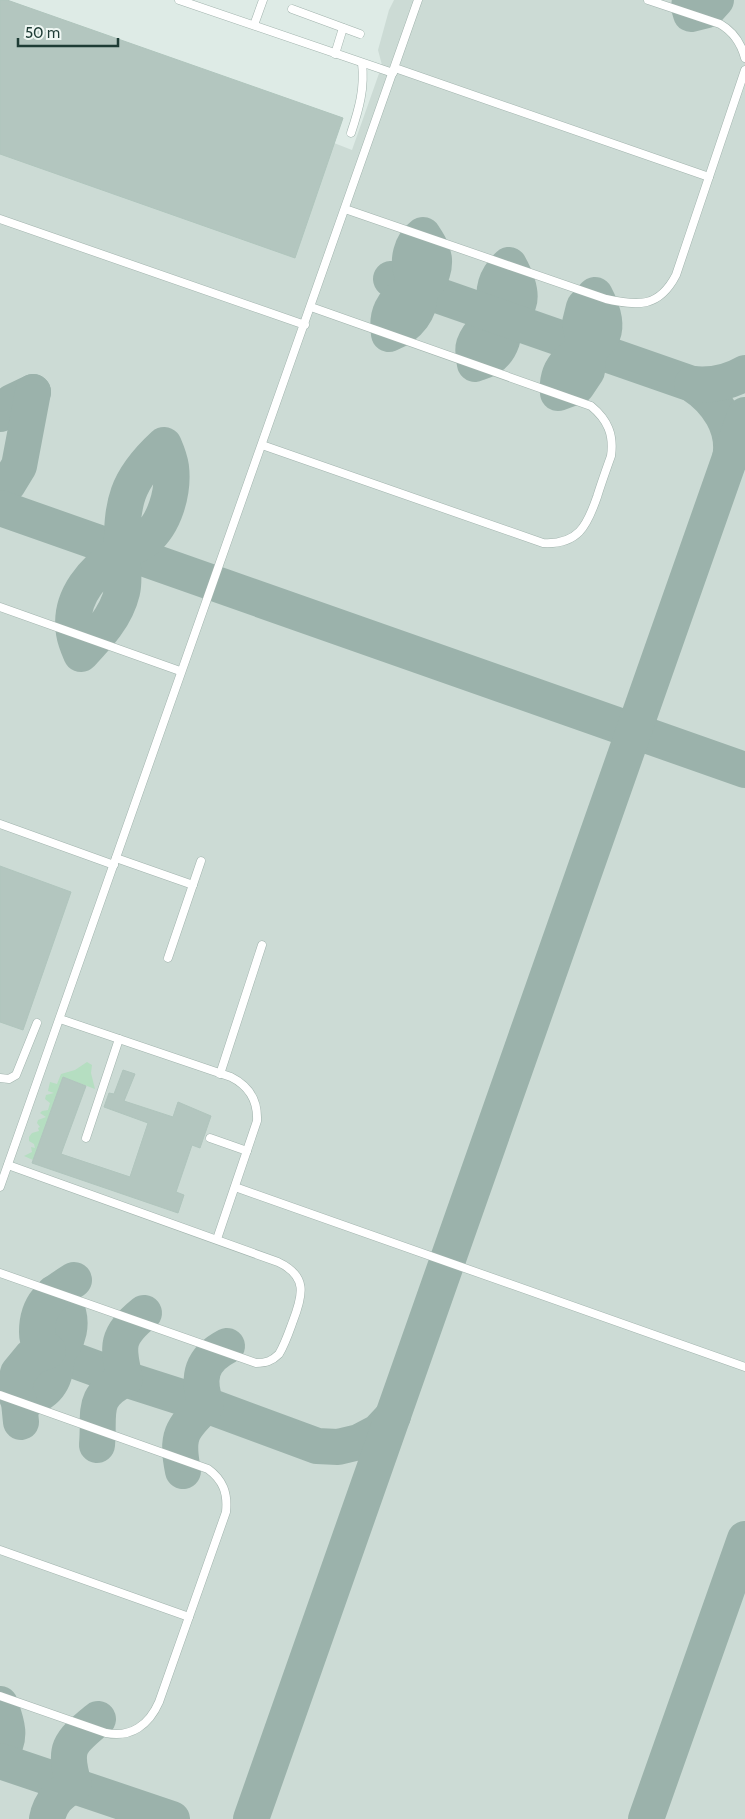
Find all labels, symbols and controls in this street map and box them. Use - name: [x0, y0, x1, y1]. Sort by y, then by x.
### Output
- scale bar: [18, 15, 118, 47]
- text: 50 m: [25, 24, 60, 42]

